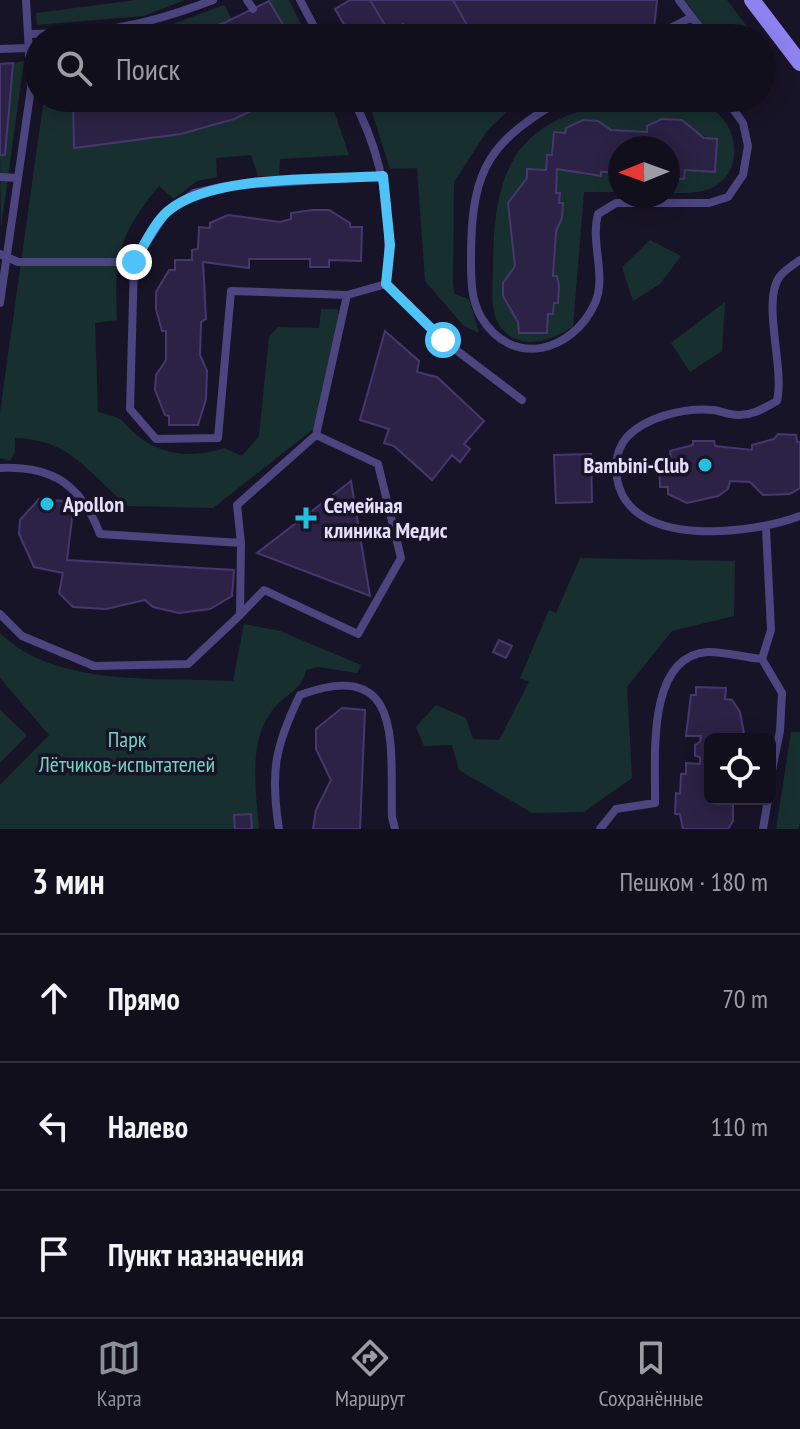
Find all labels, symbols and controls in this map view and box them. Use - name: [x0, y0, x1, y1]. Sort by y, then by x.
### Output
- search box: [24, 24, 776, 112]
- icon: search: [52, 46, 96, 90]
- text: Поиск: [116, 49, 180, 88]
- north arrow: [608, 136, 680, 208]
- route end: [116, 244, 152, 280]
- route start: [425, 322, 461, 358]
- place label: Bambini-Club: [584, 451, 689, 479]
- marker: Bambini-Club: [696, 456, 714, 474]
- place label: Apollon: [62, 490, 124, 518]
- place label: Семейная клиника Медис: [324, 491, 448, 544]
- marker: Apollon: [38, 495, 56, 513]
- marker: Семейная клиника Медис: [295, 507, 317, 529]
- park label: Парк Лётчиков-испытателей: [38, 725, 215, 778]
- map controls: [704, 733, 776, 805]
- button: locate: [704, 733, 776, 805]
- text: 3 мин: [32, 859, 105, 903]
- text: Пешком · 180 m: [619, 865, 768, 898]
- icon: ahead: [32, 976, 76, 1020]
- text: Прямо: [108, 979, 180, 1018]
- text: 70 m: [722, 982, 768, 1015]
- icon: left: [32, 1104, 76, 1148]
- text: Налево: [108, 1107, 188, 1146]
- text: 110 m: [710, 1110, 768, 1143]
- icon: arrive: [32, 1232, 76, 1276]
- text: Пункт назначения: [108, 1235, 304, 1274]
- tab: Карта: [97, 1336, 142, 1412]
- tab: Маршрут: [335, 1336, 405, 1412]
- tab: Сохранённые: [599, 1336, 703, 1412]

